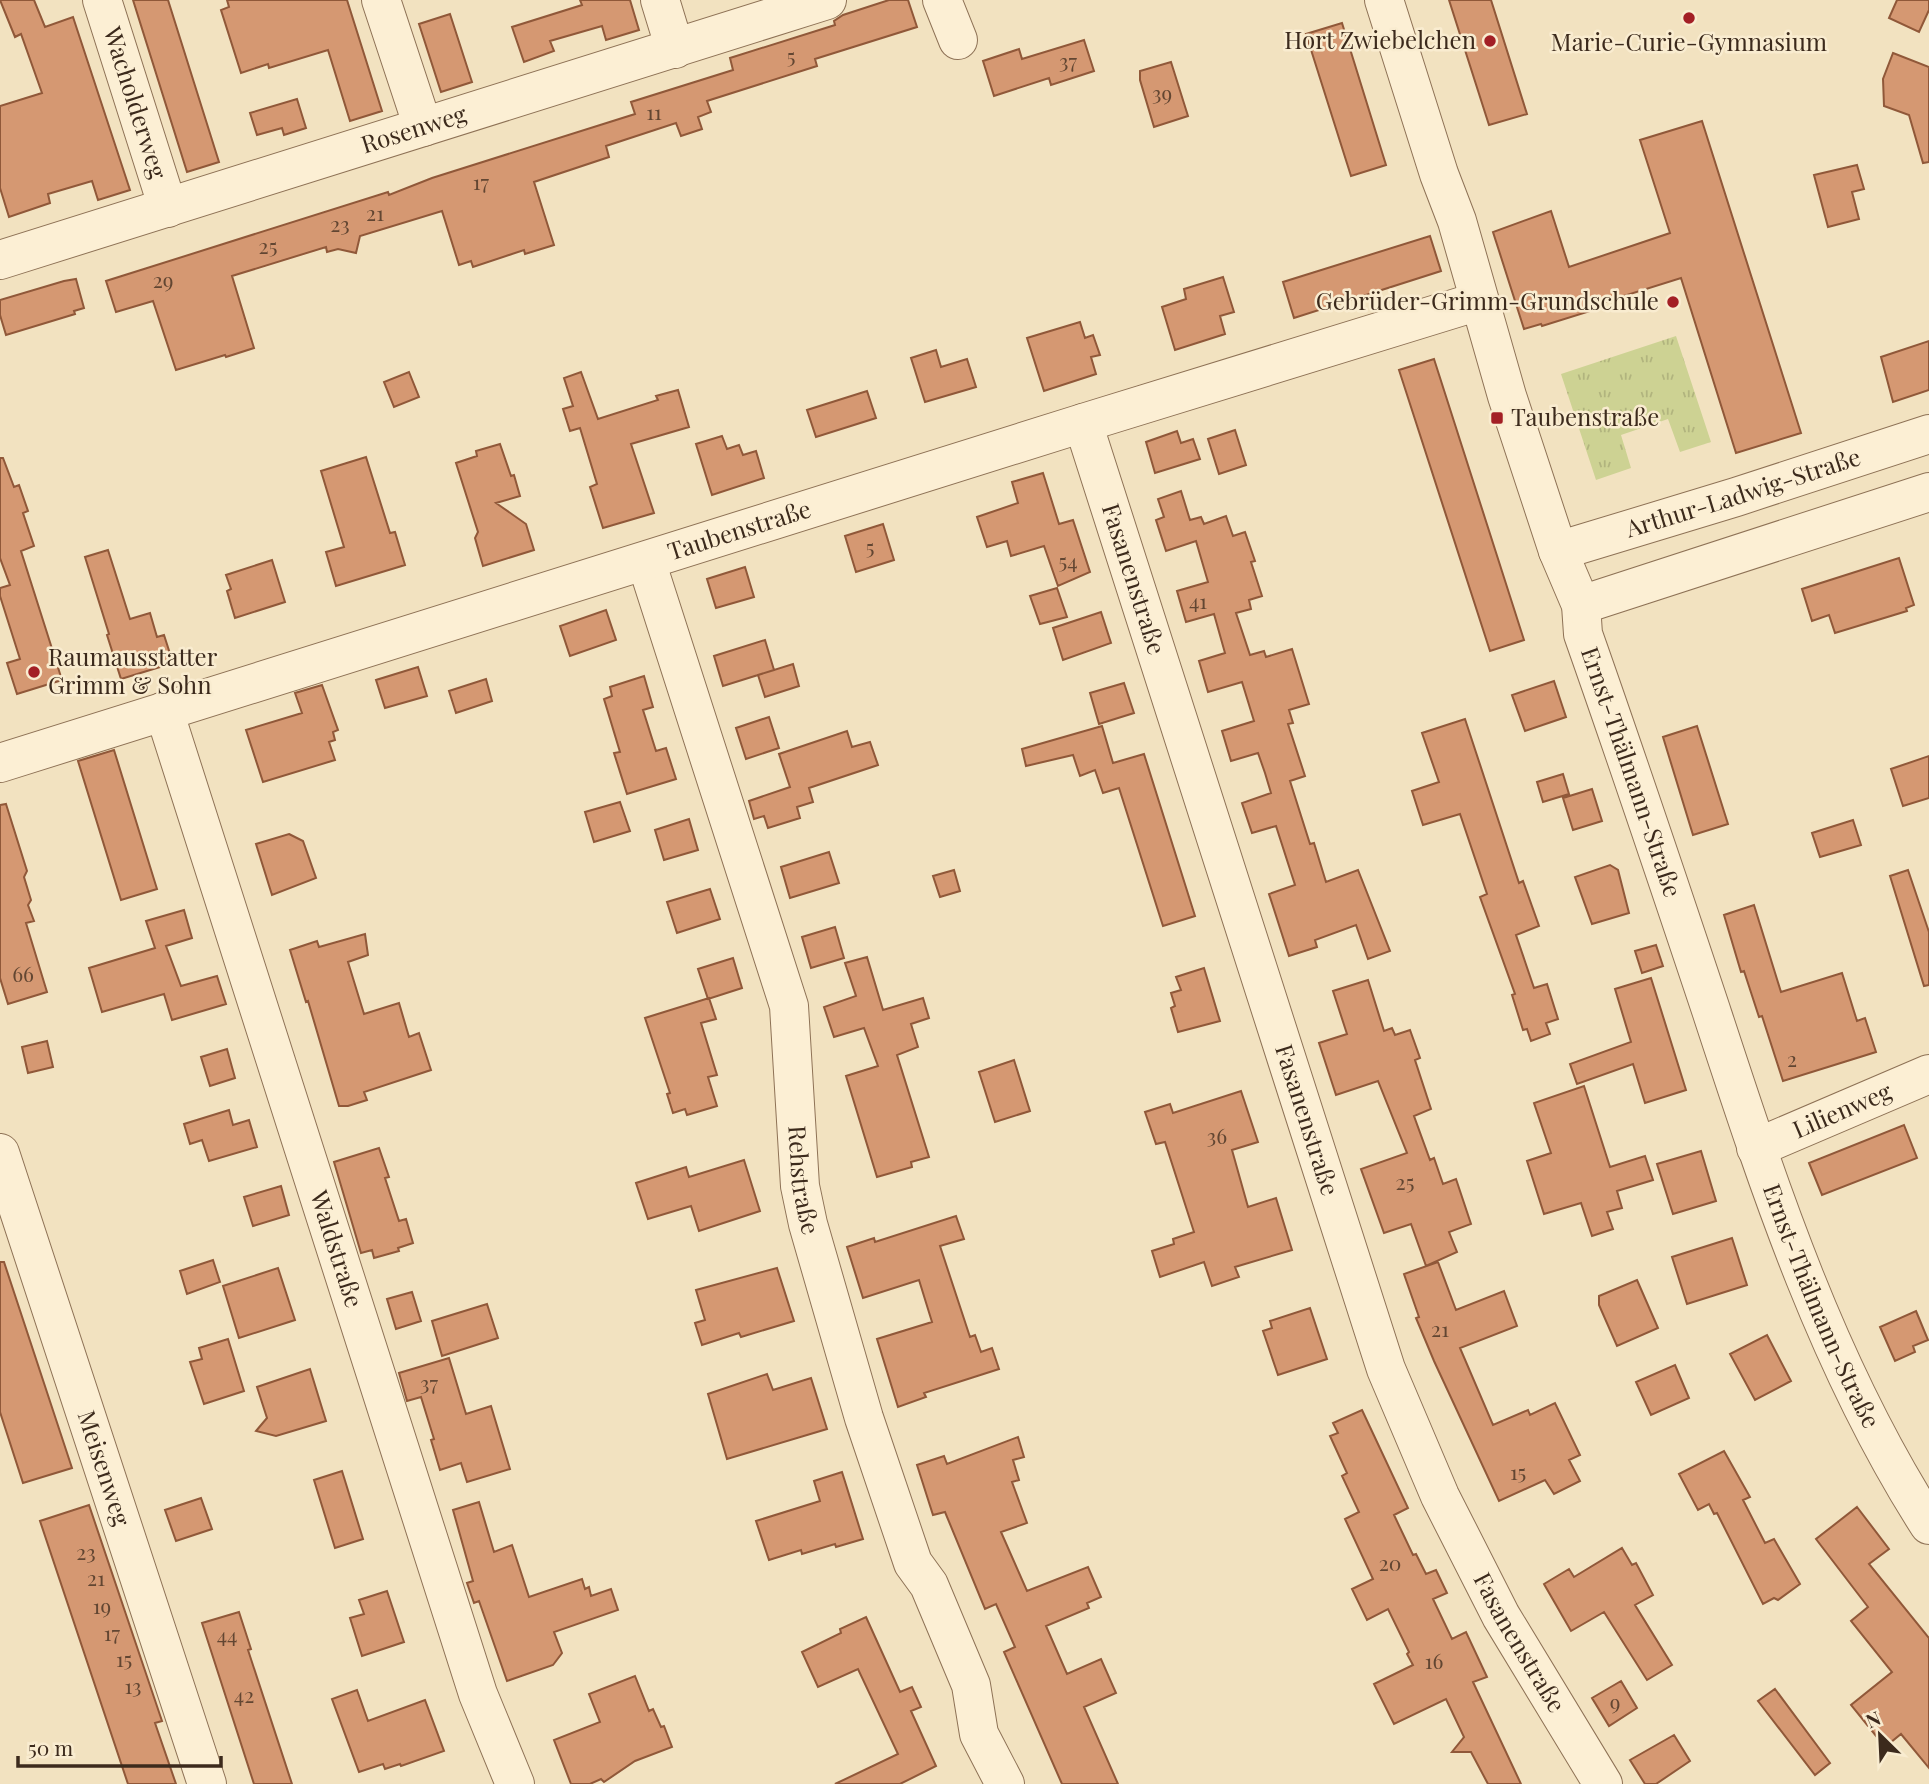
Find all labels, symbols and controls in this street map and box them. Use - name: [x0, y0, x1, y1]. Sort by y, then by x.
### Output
- marker: Marie-Curie-Gymnasium: [1681, 10, 1697, 26]
- street label: Wacholderweg: [97, 21, 176, 183]
- place label: Hort Zwiebelchen: [1284, 23, 1476, 55]
- place label: Marie-Curie-Gymnasium: [1551, 25, 1827, 57]
- marker: Hort Zwiebelchen: [1482, 33, 1498, 49]
- house number: 5: [787, 41, 795, 69]
- house number: 37: [1059, 46, 1077, 74]
- house number: 39: [1152, 78, 1172, 106]
- street label: Rosenweg: [357, 96, 470, 160]
- house number: 11: [646, 97, 662, 125]
- house number: 17: [473, 167, 490, 195]
- house number: 21: [366, 198, 384, 226]
- house number: 23: [330, 209, 350, 237]
- house number: 25: [259, 231, 277, 259]
- house number: 29: [153, 265, 173, 293]
- place label: Gebrüder-Grimm-Grundschule: [1316, 284, 1659, 316]
- marker: Gebrüder-Grimm-Grundschule: [1665, 294, 1681, 310]
- place label: Taubenstraße: [1511, 400, 1659, 432]
- marker: Taubenstraße: [1489, 410, 1505, 426]
- street label: Arthur-Ladwig-Straße: [1620, 439, 1864, 544]
- street label: Taubenstraße: [663, 491, 814, 566]
- street label: Fasanenstraße: [1096, 499, 1174, 658]
- house number: 5: [866, 532, 874, 560]
- house number: 54: [1058, 546, 1078, 574]
- house number: 41: [1189, 586, 1207, 614]
- place label: Raumausstatter Grimm & Sohn: [48, 640, 218, 700]
- street label: Ernst-Thälmann-Straße: [1575, 642, 1690, 901]
- marker: Raumausstatter Grimm & Sohn: [26, 664, 42, 680]
- house number: 66: [12, 959, 34, 987]
- street label: Fasanenstraße: [1269, 1040, 1347, 1199]
- house number: 2: [1787, 1044, 1797, 1072]
- street label: Lilienweg: [1787, 1074, 1896, 1144]
- house number: 36: [1207, 1121, 1227, 1149]
- street label: Rehstraße: [782, 1124, 828, 1238]
- house number: 25: [1396, 1167, 1414, 1195]
- street label: Ernst-Thälmann-Straße: [1757, 1179, 1888, 1433]
- street label: Waldstraße: [304, 1185, 371, 1311]
- house number: 21: [1431, 1314, 1449, 1342]
- house number: 37: [420, 1368, 438, 1396]
- street label: Meisenweg: [72, 1406, 139, 1530]
- house number: 15: [1510, 1457, 1526, 1485]
- house number: 23: [76, 1537, 96, 1565]
- house number: 20: [1379, 1548, 1401, 1576]
- house number: 21: [87, 1563, 105, 1591]
- street label: Fasanenstraße: [1468, 1566, 1574, 1718]
- house number: 19: [93, 1591, 111, 1619]
- house number: 17: [104, 1618, 121, 1646]
- house number: 44: [217, 1620, 237, 1648]
- house number: 15: [116, 1644, 132, 1672]
- house number: 16: [1425, 1646, 1443, 1674]
- house number: 13: [125, 1671, 141, 1699]
- house number: 42: [234, 1680, 254, 1708]
- house number: 9: [1610, 1687, 1620, 1715]
- north arrow: [1845, 1700, 1915, 1770]
- text: N: [1861, 1704, 1884, 1733]
- scale bar: [18, 1724, 220, 1768]
- text: 50 m: [28, 1733, 74, 1761]

